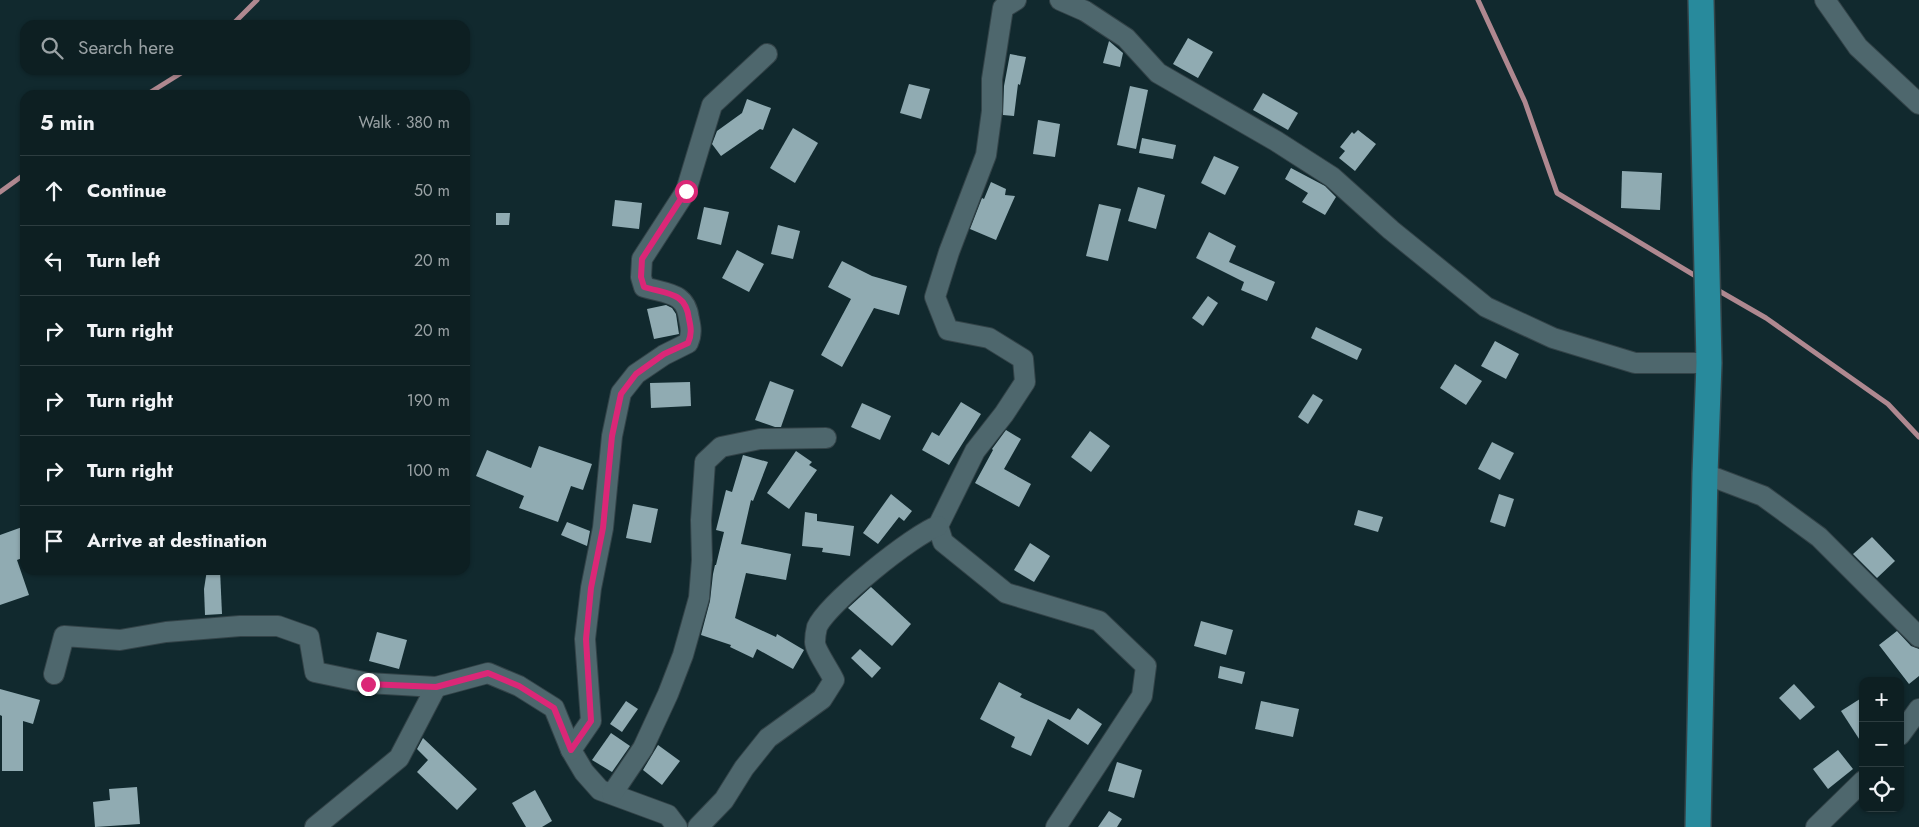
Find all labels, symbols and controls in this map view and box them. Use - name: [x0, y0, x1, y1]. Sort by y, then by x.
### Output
- search box: [20, 20, 470, 75]
- icon: search: [38, 34, 66, 62]
- text: Search here: [78, 34, 174, 61]
- text: 5 min: [40, 108, 95, 138]
- text: Walk · 380 m: [359, 111, 450, 134]
- icon: ahead: [40, 177, 68, 205]
- text: Continue: [87, 177, 166, 204]
- text: 50 m: [414, 179, 450, 202]
- route start: [675, 180, 698, 203]
- icon: left: [40, 247, 68, 275]
- text: Turn left: [87, 247, 160, 274]
- text: 20 m: [414, 249, 450, 272]
- icon: right: [40, 317, 68, 345]
- text: Turn right: [87, 317, 173, 344]
- text: 20 m: [414, 319, 450, 342]
- icon: right: [40, 387, 68, 415]
- text: Turn right: [87, 387, 173, 414]
- text: 190 m: [407, 389, 450, 412]
- icon: right: [40, 457, 68, 485]
- text: Turn right: [87, 457, 173, 484]
- text: 100 m: [406, 459, 450, 482]
- icon: arrive: [40, 527, 68, 555]
- text: Arrive at destination: [87, 527, 267, 554]
- route end: [357, 673, 380, 696]
- map controls: [1859, 677, 1904, 812]
- button: +: [1859, 677, 1904, 722]
- button: −: [1859, 722, 1904, 767]
- button: locate: [1859, 767, 1904, 812]

